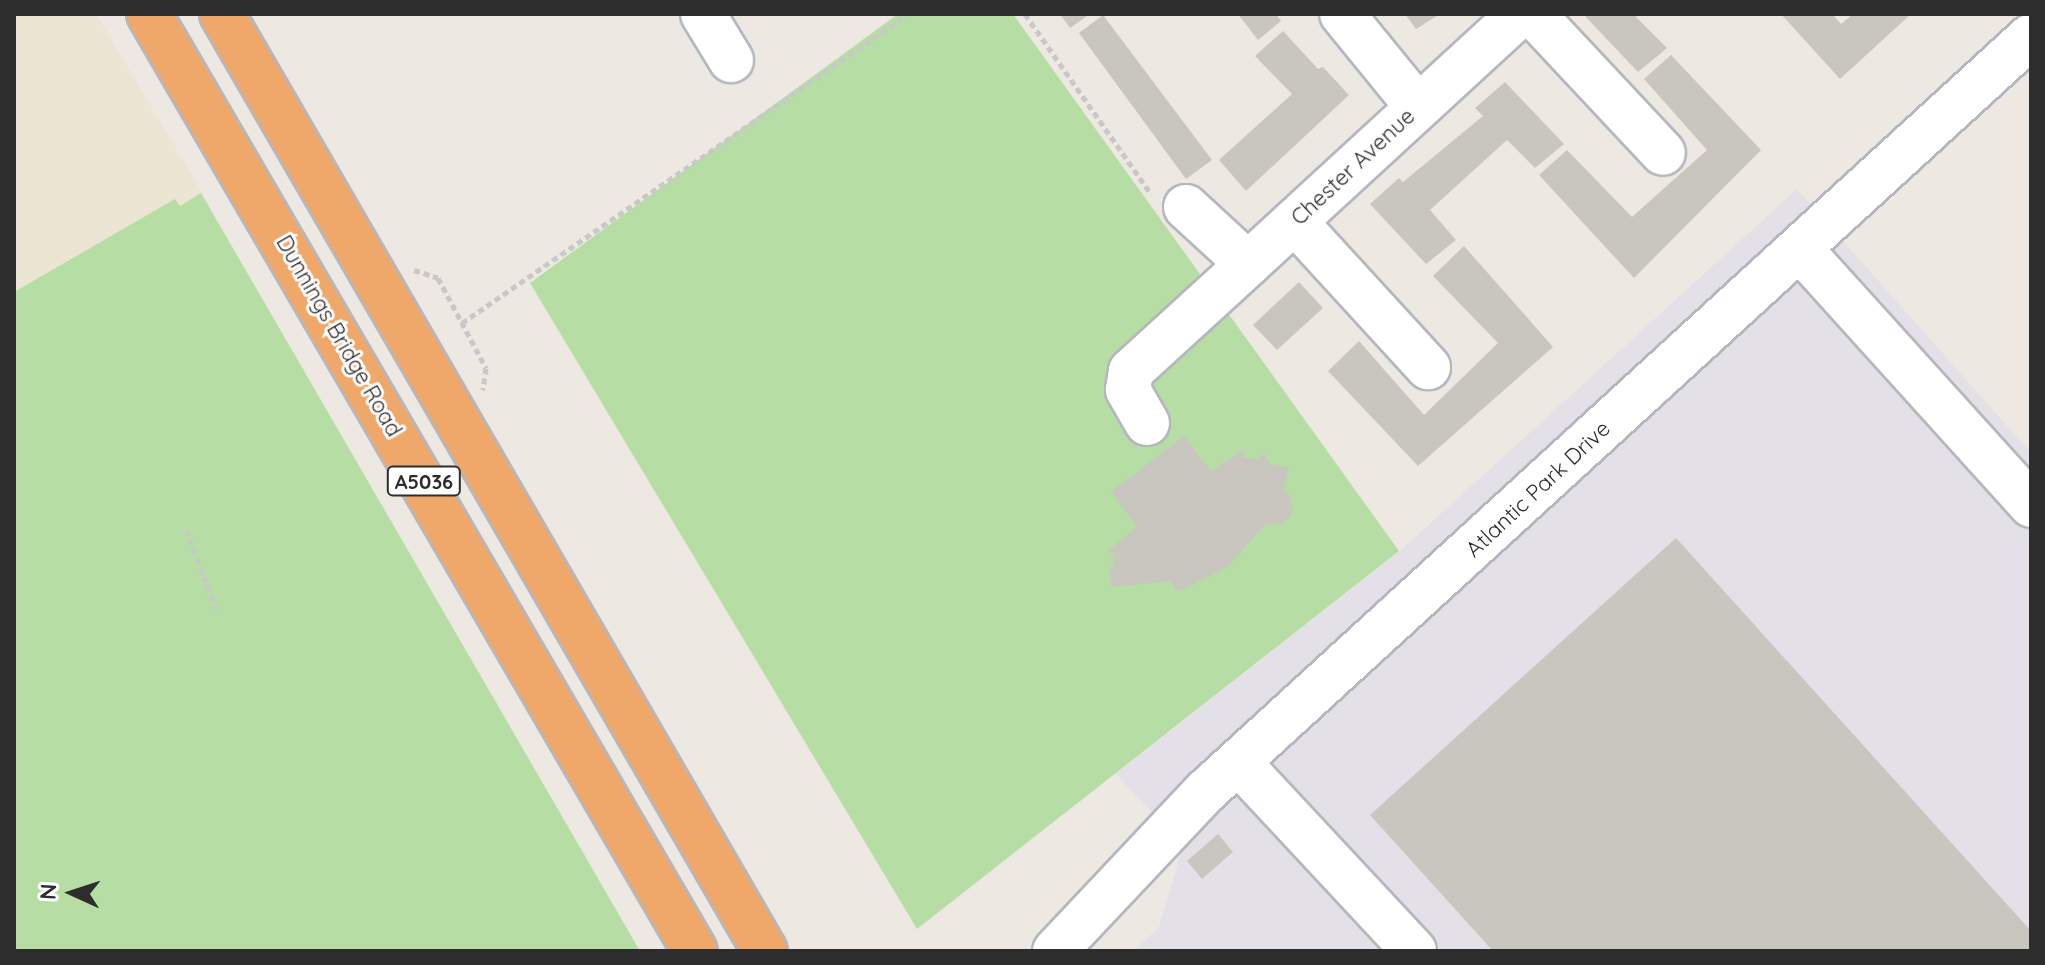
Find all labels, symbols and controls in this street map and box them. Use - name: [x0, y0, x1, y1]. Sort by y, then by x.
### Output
- street label: Chester Avenue: [1286, 103, 1420, 231]
- street label: Dunnings Bridge Road: [271, 231, 407, 441]
- street label: Atlantic Park Drive: [1460, 415, 1616, 563]
- road number: A5036: [386, 465, 462, 497]
- north arrow: [32, 853, 112, 933]
- text: N: [34, 883, 62, 901]

